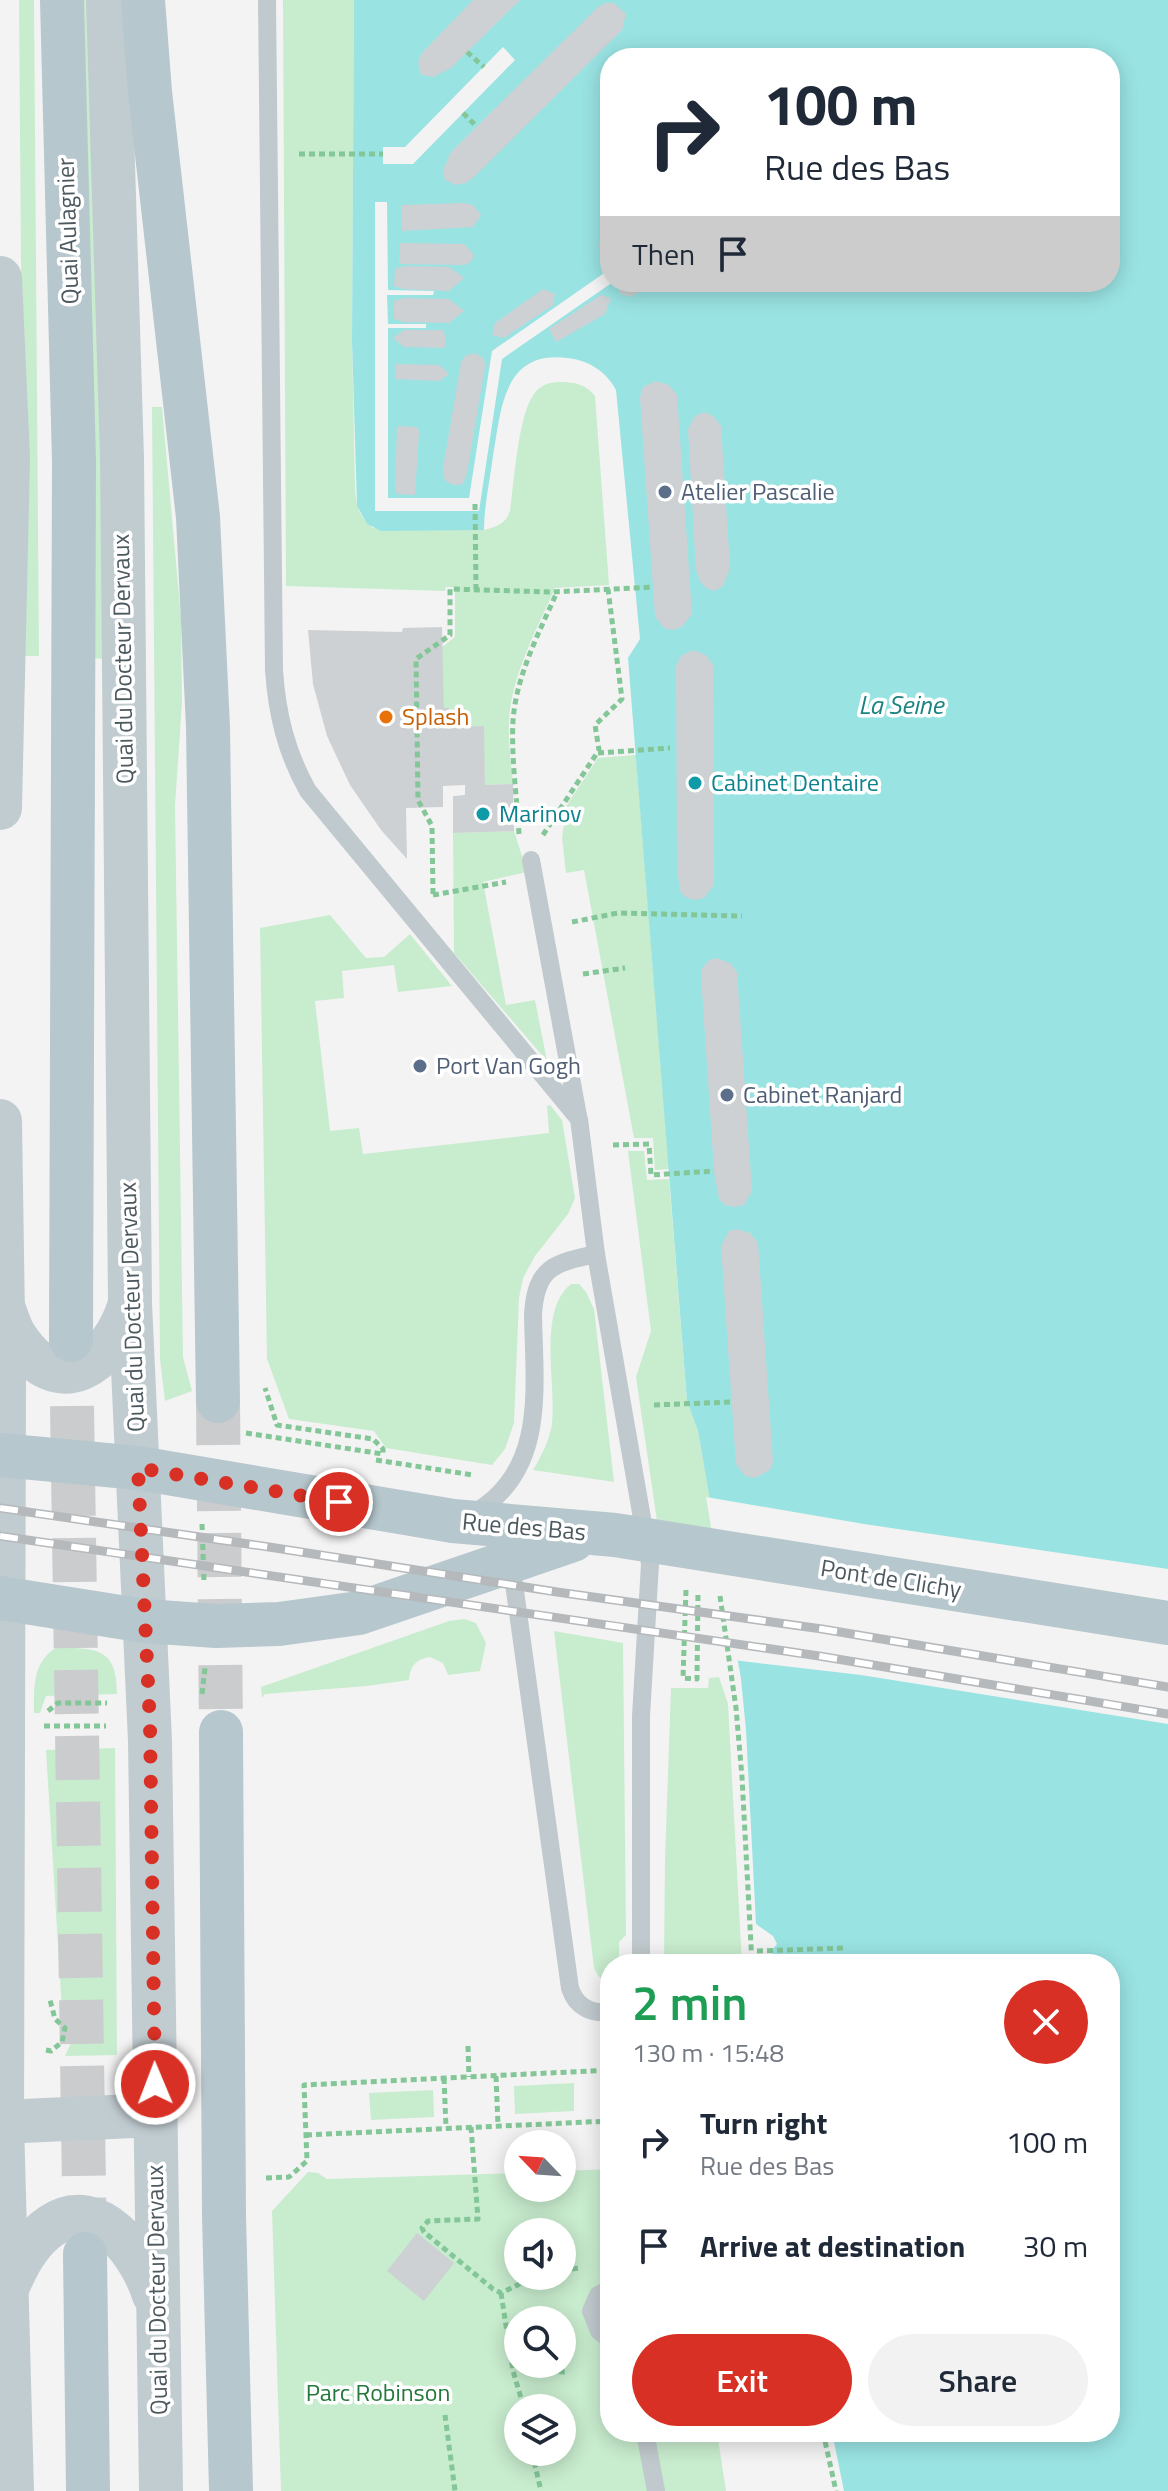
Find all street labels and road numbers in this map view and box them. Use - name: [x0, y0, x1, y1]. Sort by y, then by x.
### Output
- street label: Quai Aulagnier: [46, 157, 88, 305]
- street label: Quai du Docteur Dervaux: [102, 533, 142, 784]
- street label: Quai du Docteur Dervaux: [109, 1181, 153, 1433]
- street label: Rue des Bas: [461, 1503, 587, 1549]
- street label: Pont de Clichy: [818, 1549, 965, 1607]
- street label: Quai du Docteur Dervaux: [136, 2164, 176, 2415]

